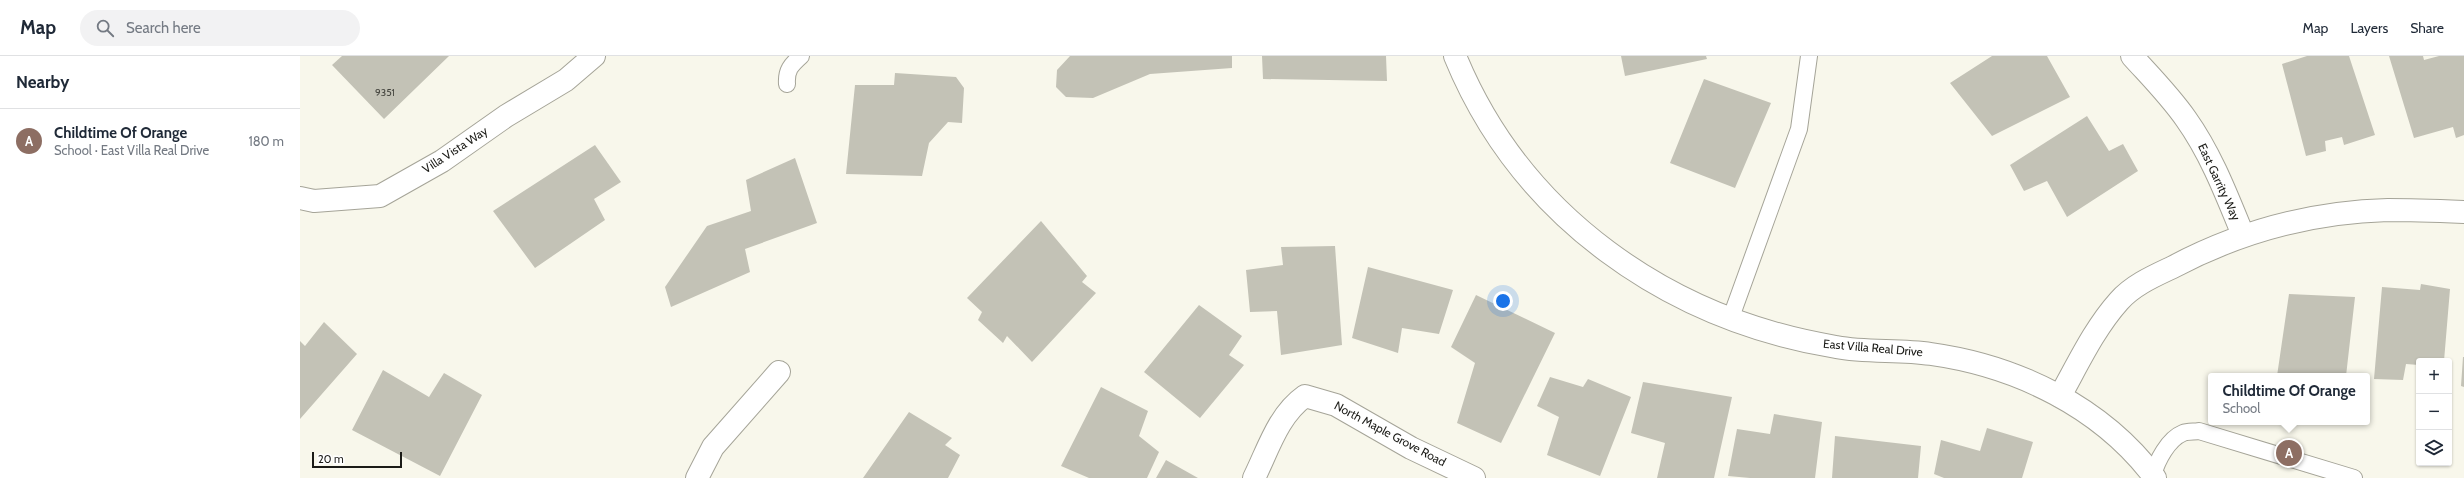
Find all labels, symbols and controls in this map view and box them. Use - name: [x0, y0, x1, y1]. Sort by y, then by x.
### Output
- search box: [80, 10, 360, 46]
- text: Map: [20, 16, 56, 39]
- icon: search: [94, 17, 116, 39]
- text: Search here: [126, 19, 201, 37]
- text: Map: [2303, 19, 2328, 37]
- text: Layers: [2350, 19, 2388, 37]
- text: Share: [2410, 19, 2444, 37]
- text: Nearby: [16, 72, 69, 92]
- house number: 9351: [375, 86, 395, 99]
- street label: Villa Vista Way: [419, 123, 490, 176]
- text: Childtime Of Orange: [54, 124, 187, 142]
- text: A: [25, 133, 33, 149]
- text: 180 m: [248, 133, 284, 149]
- street label: East Garrity Way: [2195, 141, 2244, 223]
- text: School · East Villa Real Drive: [54, 142, 209, 158]
- your location: [1493, 291, 1513, 311]
- street label: East Villa Real Drive: [1823, 336, 1924, 359]
- map controls: [2416, 358, 2452, 466]
- button: +: [2416, 358, 2452, 394]
- popup: [2208, 373, 2370, 425]
- text: Childtime Of Orange: [2222, 382, 2356, 400]
- button: −: [2416, 394, 2452, 430]
- street label: North Maple Grove Road: [1332, 398, 1449, 469]
- text: School: [2222, 400, 2260, 416]
- button: layers: [2416, 430, 2452, 466]
- pin: A: [2276, 438, 2302, 468]
- scale bar: [312, 450, 402, 469]
- text: 20 m: [318, 452, 344, 466]

